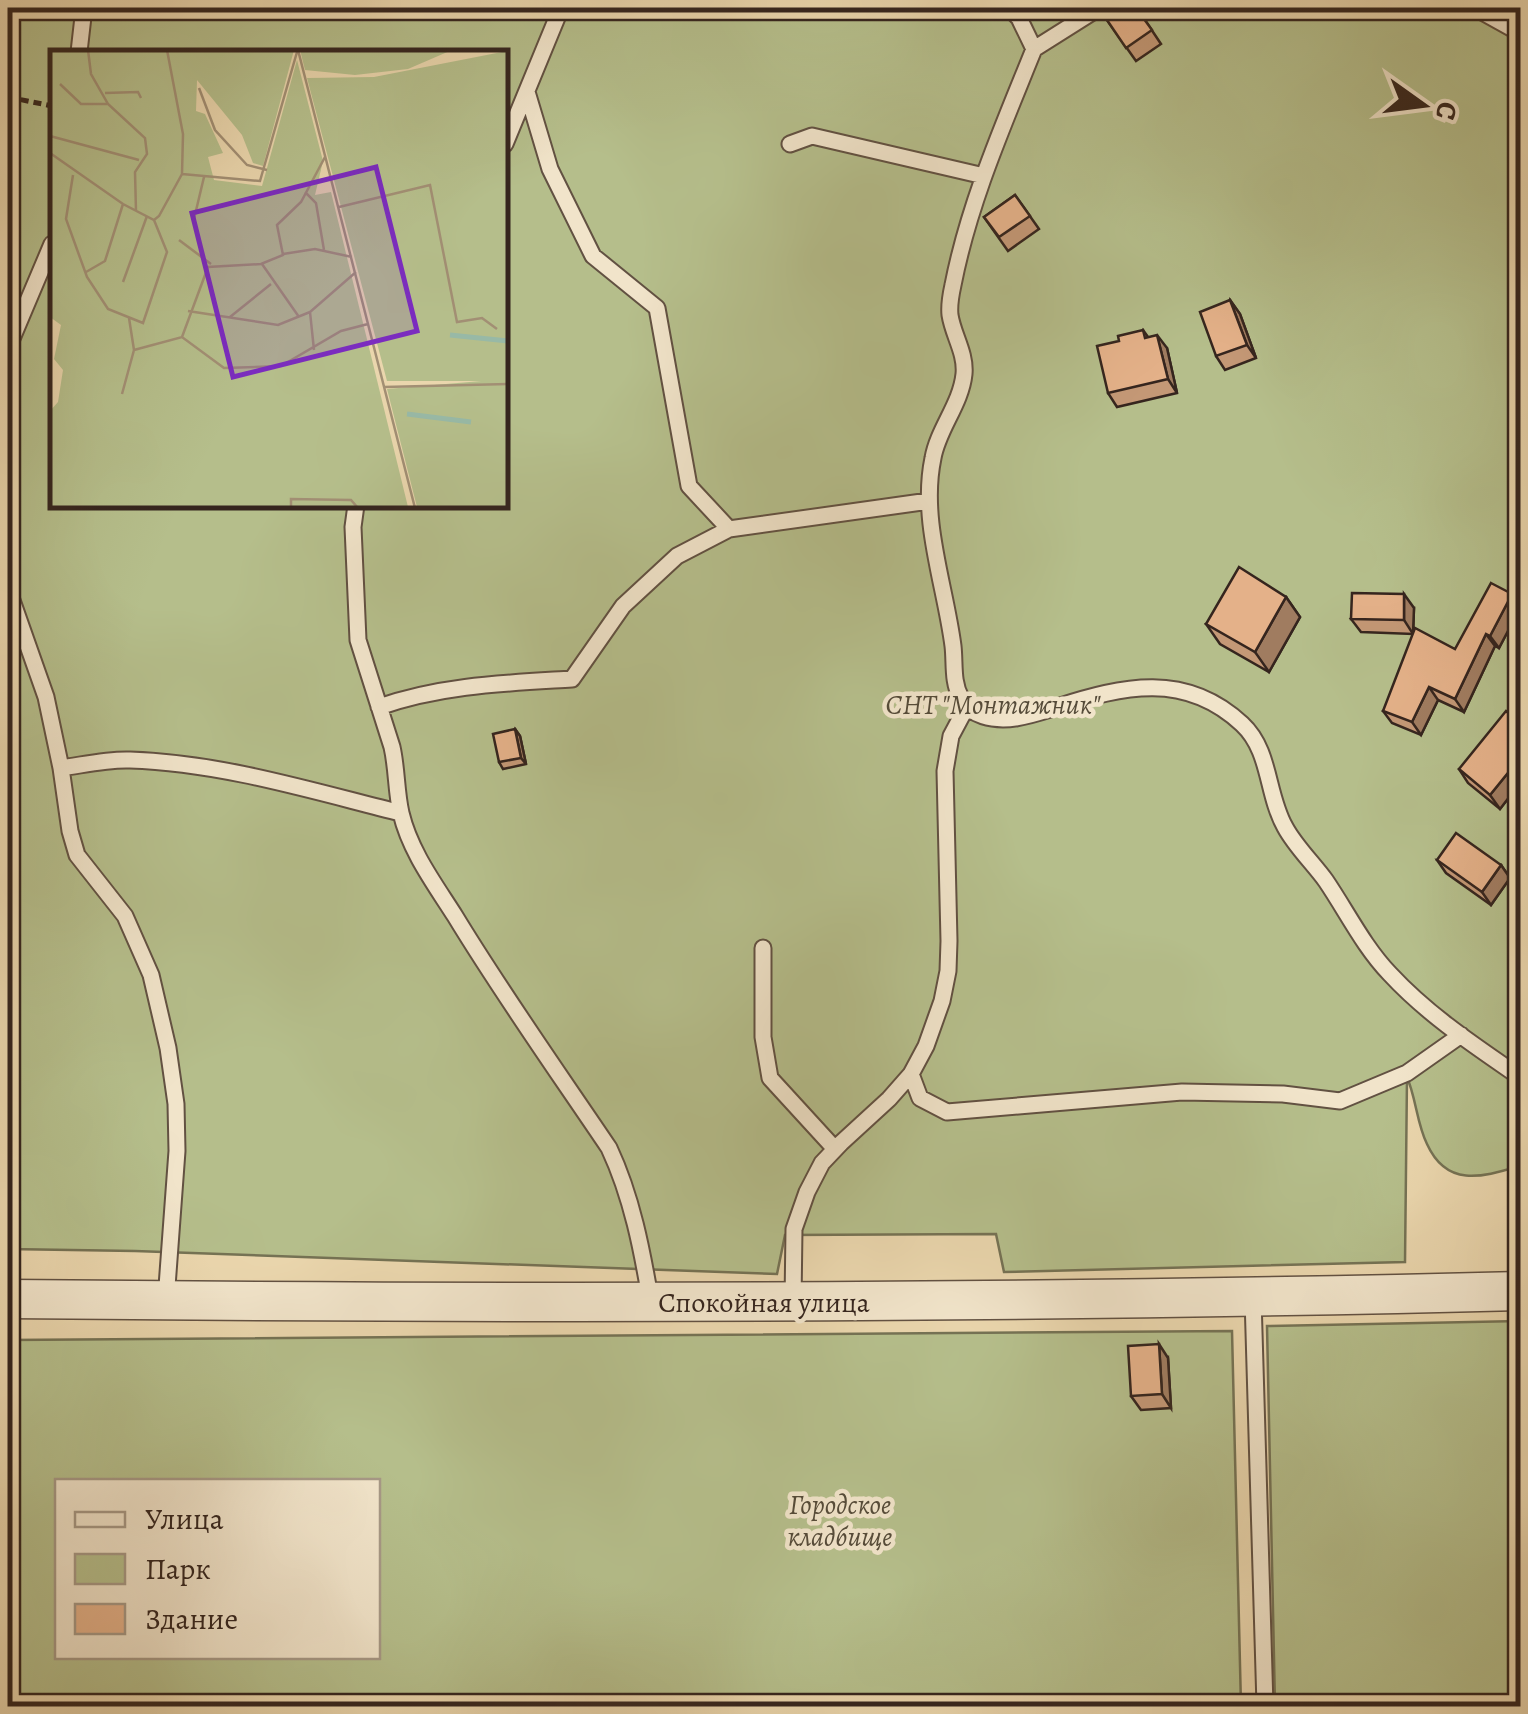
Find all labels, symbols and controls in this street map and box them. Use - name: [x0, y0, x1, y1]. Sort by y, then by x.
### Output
- inset map: [50, 50, 508, 508]
- north arrow: [1373, 55, 1473, 155]
- text: С: [1426, 98, 1467, 124]
- park label: СНТ "Монтажник": [886, 686, 1101, 724]
- street label: Спокойная улица: [658, 1284, 870, 1322]
- legend: [55, 1479, 380, 1659]
- park label: Городское кладбище: [787, 1486, 893, 1556]
- text: Улица: [145, 1499, 224, 1539]
- text: Парк: [145, 1549, 211, 1589]
- text: Здание: [145, 1599, 238, 1639]

